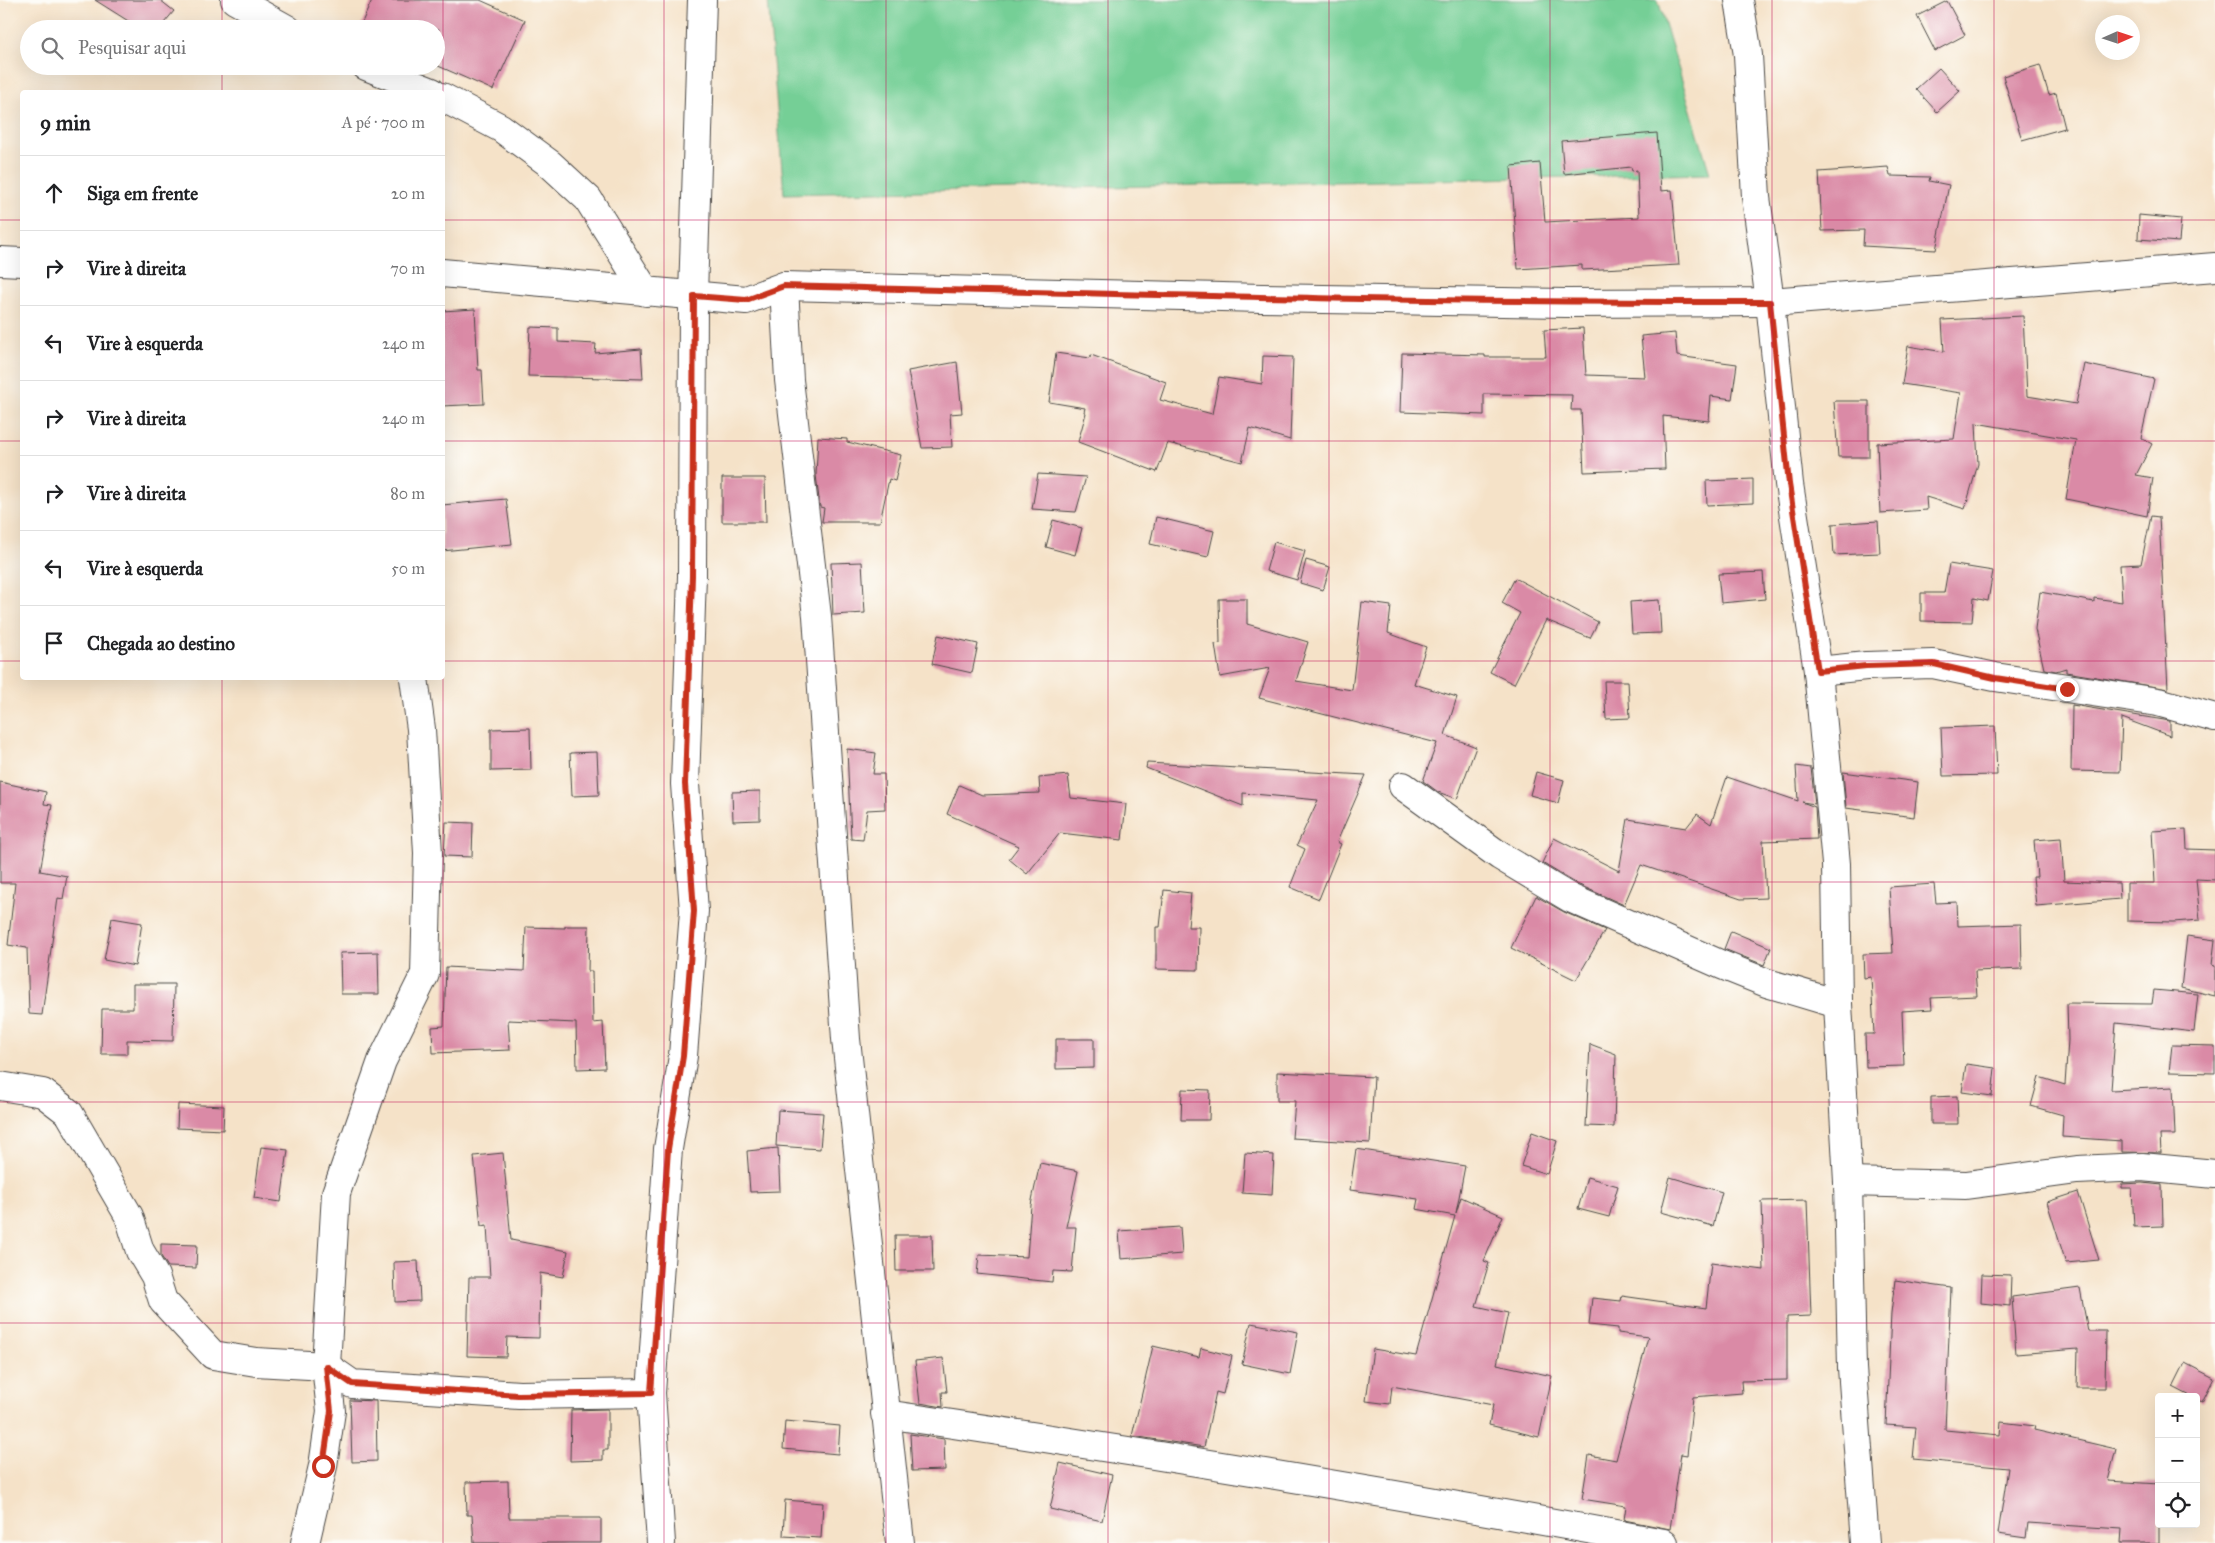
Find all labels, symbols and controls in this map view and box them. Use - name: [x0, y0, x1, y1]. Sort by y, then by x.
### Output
- north arrow: [2095, 15, 2140, 60]
- search box: [20, 20, 445, 75]
- icon: search: [38, 34, 66, 62]
- text: Pesquisar aqui: [78, 36, 186, 59]
- text: 9 min: [40, 110, 91, 136]
- text: A pé · 700 m: [342, 113, 425, 132]
- icon: ahead: [40, 179, 68, 207]
- text: Siga em frente: [87, 182, 198, 205]
- text: 20 m: [391, 184, 425, 203]
- icon: right: [40, 254, 68, 282]
- text: Vire à direita: [87, 257, 186, 280]
- text: 70 m: [390, 259, 425, 278]
- icon: left: [40, 329, 68, 357]
- text: Vire à esquerda: [87, 332, 203, 355]
- text: 240 m: [382, 334, 425, 353]
- icon: right: [40, 404, 68, 432]
- text: Vire à direita: [87, 407, 186, 430]
- text: 240 m: [382, 409, 425, 428]
- icon: right: [40, 479, 68, 507]
- text: Vire à direita: [87, 482, 186, 505]
- text: 80 m: [390, 484, 425, 503]
- icon: left: [40, 554, 68, 582]
- text: Vire à esquerda: [87, 557, 203, 580]
- text: 50 m: [391, 559, 425, 578]
- icon: arrive: [40, 629, 68, 657]
- text: Chegada ao destino: [87, 632, 235, 655]
- route end: [2056, 678, 2079, 701]
- map controls: [2155, 1393, 2200, 1528]
- button: +: [2155, 1393, 2200, 1438]
- button: −: [2155, 1438, 2200, 1483]
- route start: [312, 1455, 335, 1478]
- button: locate: [2155, 1483, 2200, 1528]

